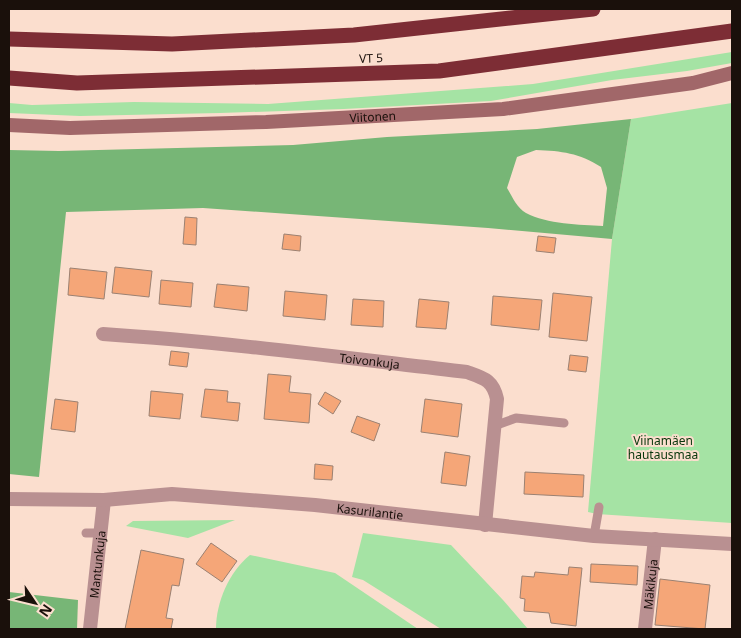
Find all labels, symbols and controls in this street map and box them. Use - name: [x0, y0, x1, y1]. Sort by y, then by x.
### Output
- street label: VT 5: [359, 49, 383, 67]
- street label: Viitonen: [349, 106, 396, 126]
- street label: Toivonkuja: [339, 349, 401, 373]
- park label: Viinamäen hautausmaa: [628, 432, 698, 463]
- street label: Kasurilantie: [336, 499, 404, 523]
- street label: Mantunkuja: [85, 530, 109, 599]
- street label: Mäkikuja: [639, 558, 661, 610]
- north arrow: [10, 578, 60, 628]
- text: N: [35, 601, 57, 621]

